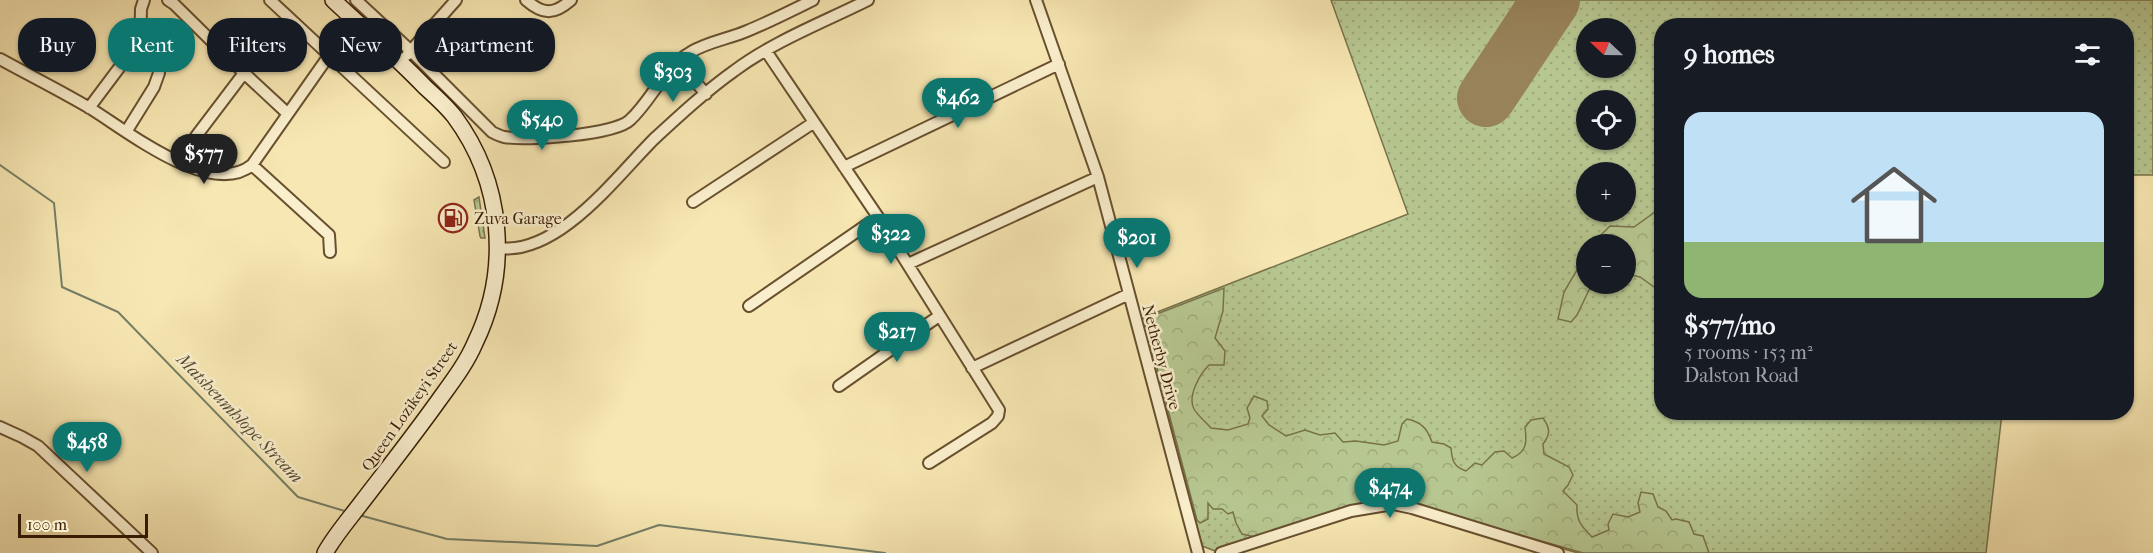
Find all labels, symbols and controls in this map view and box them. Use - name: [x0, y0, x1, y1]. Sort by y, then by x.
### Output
- chip: Buy: [18, 18, 96, 72]
- chip: Rent: [108, 18, 195, 72]
- chip: Filters: [207, 18, 307, 72]
- chip: New: [319, 18, 402, 72]
- chip: Apartment: [414, 18, 555, 72]
- north arrow: [1576, 18, 1636, 78]
- map controls: [1576, 18, 1636, 294]
- icon: filters: [2071, 38, 2104, 71]
- text: 9 homes: [1684, 39, 1775, 70]
- pin: $303: [637, 52, 709, 103]
- text: $303: [654, 60, 692, 83]
- pin: $462: [922, 78, 994, 129]
- text: $462: [936, 86, 980, 109]
- button: locate: [1576, 90, 1636, 150]
- pin: $540: [506, 100, 578, 151]
- text: $540: [521, 108, 563, 131]
- pin: $577: [168, 134, 240, 185]
- text: $577: [185, 142, 223, 165]
- icon: home: [1840, 151, 1948, 259]
- button: +: [1576, 162, 1636, 222]
- fuel station icon: Zuva Garage: [437, 202, 469, 234]
- place label: Zuva Garage: [474, 209, 562, 228]
- pin: $322: [855, 214, 927, 265]
- pin: $201: [1101, 218, 1173, 269]
- text: $322: [871, 222, 911, 245]
- text: $201: [1117, 226, 1157, 249]
- button: −: [1576, 234, 1636, 294]
- street label: Netherby Drive: [1138, 302, 1185, 412]
- text: $577/mo: [1684, 310, 1775, 341]
- pin: $217: [861, 312, 933, 363]
- text: $217: [878, 320, 916, 343]
- street label: Queen Lozikeyi Street: [357, 338, 462, 475]
- text: 5 rooms · 153 m²: [1684, 341, 1813, 364]
- water label: Matsheumhlope Stream: [171, 348, 307, 488]
- text: Dalston Road: [1684, 364, 1799, 387]
- pin: $458: [51, 422, 123, 473]
- text: $458: [67, 430, 108, 453]
- pin: $474: [1354, 468, 1426, 519]
- text: $474: [1368, 476, 1412, 499]
- scale bar: [18, 511, 148, 538]
- text: 100 m: [27, 515, 67, 534]

